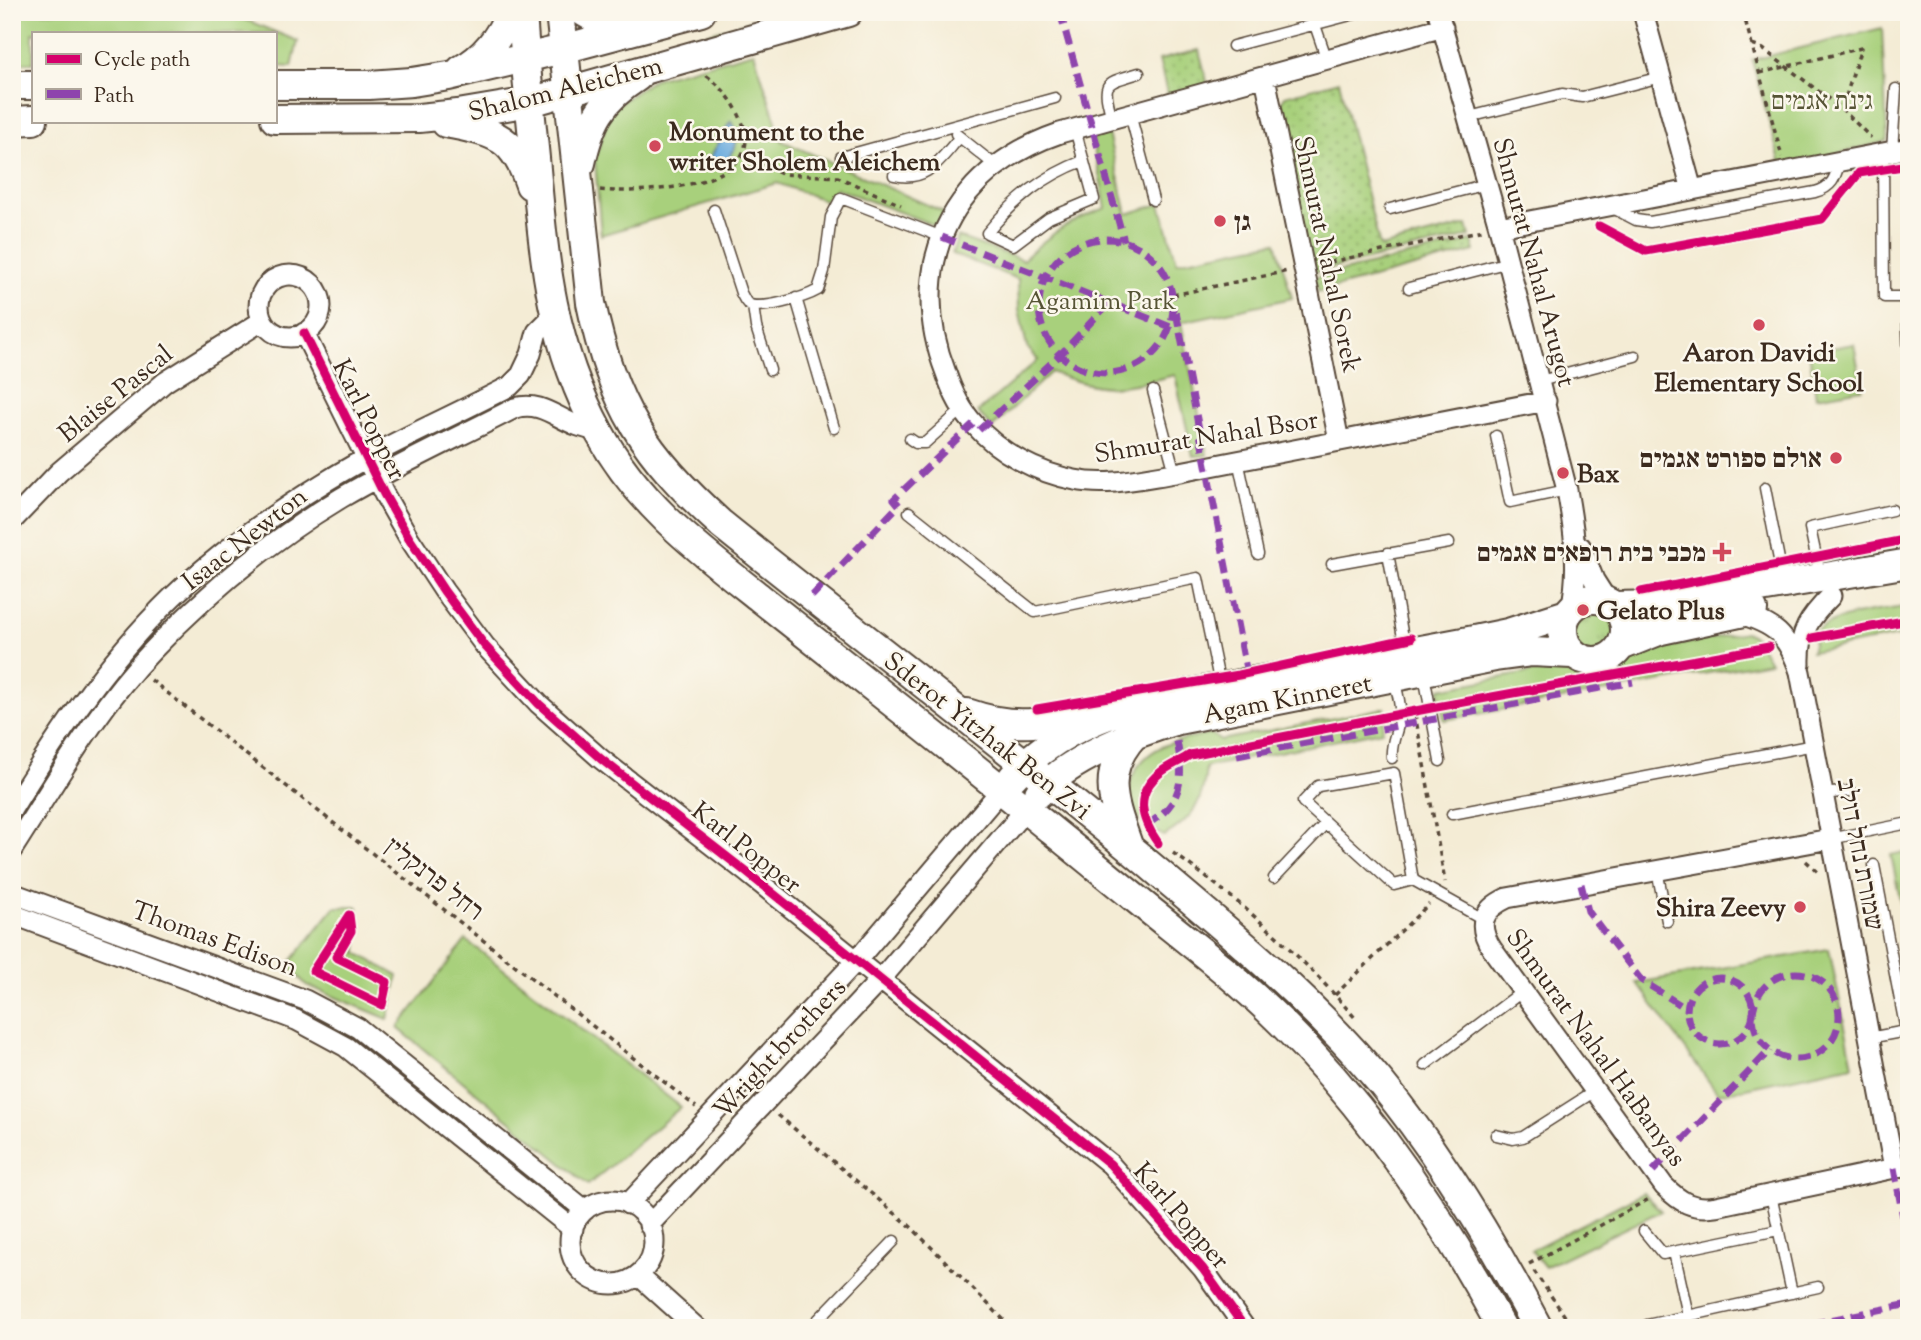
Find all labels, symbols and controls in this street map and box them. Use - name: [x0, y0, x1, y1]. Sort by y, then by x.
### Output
- legend: [32, 32, 276, 122]
- text: Cycle path: [94, 46, 191, 76]
- street label: Shalom Aleichem: [465, 48, 666, 132]
- text: Path: [94, 82, 135, 112]
- park label: גינת אגמים: [1771, 84, 1873, 121]
- place label: Monument to the writer Sholem Aleichem: [669, 115, 941, 182]
- street label: Shmurat Nahal Sorek: [1282, 133, 1369, 376]
- street label: Shmurat Nahal Arugot: [1482, 134, 1584, 391]
- marker: Monument to the writer Sholem Aleichem: [647, 138, 663, 154]
- place label: גן: [1234, 205, 1251, 242]
- marker: גן: [1212, 213, 1228, 229]
- park label: Agamim Park: [1026, 284, 1176, 321]
- marker: Aaron Davidi Elementary School: [1751, 317, 1767, 333]
- place label: Aaron Davidi Elementary School: [1654, 336, 1865, 403]
- street label: Blaise Pascal: [51, 337, 182, 453]
- street label: Karl Popper: [322, 353, 414, 487]
- street label: Shmurat Nahal Bsor: [1092, 402, 1321, 474]
- place label: אולם ספורט אגמים: [1640, 442, 1822, 479]
- marker: אולם ספורט אגמים: [1828, 450, 1844, 466]
- place label: Bax: [1577, 457, 1620, 494]
- marker: Bax: [1555, 465, 1571, 481]
- street label: Isaac Newton: [175, 479, 316, 601]
- place label: מכבי בית רופאים אגמים: [1477, 536, 1706, 573]
- marker: מכבי בית רופאים אגמים: [1712, 542, 1732, 562]
- place label: Gelato Plus: [1597, 594, 1725, 631]
- marker: Gelato Plus: [1575, 602, 1591, 618]
- street label: Sderot Yitzhak Ben Zvi: [875, 644, 1098, 830]
- street label: Agam Kinneret: [1200, 666, 1375, 735]
- street label: שמורת נחל דולב: [1826, 775, 1891, 934]
- street label: Karl Popper: [683, 794, 809, 904]
- street label: רחל פרנקלין: [376, 829, 491, 931]
- place label: Shira Zeevy: [1656, 891, 1786, 928]
- street label: Thomas Edison: [126, 893, 302, 988]
- marker: Shira Zeevy: [1792, 899, 1808, 915]
- street label: Shmurat Nahal HaBanyas: [1496, 922, 1694, 1175]
- street label: Wright brothers: [706, 971, 856, 1128]
- street label: Karl Popper: [1123, 1155, 1237, 1278]

